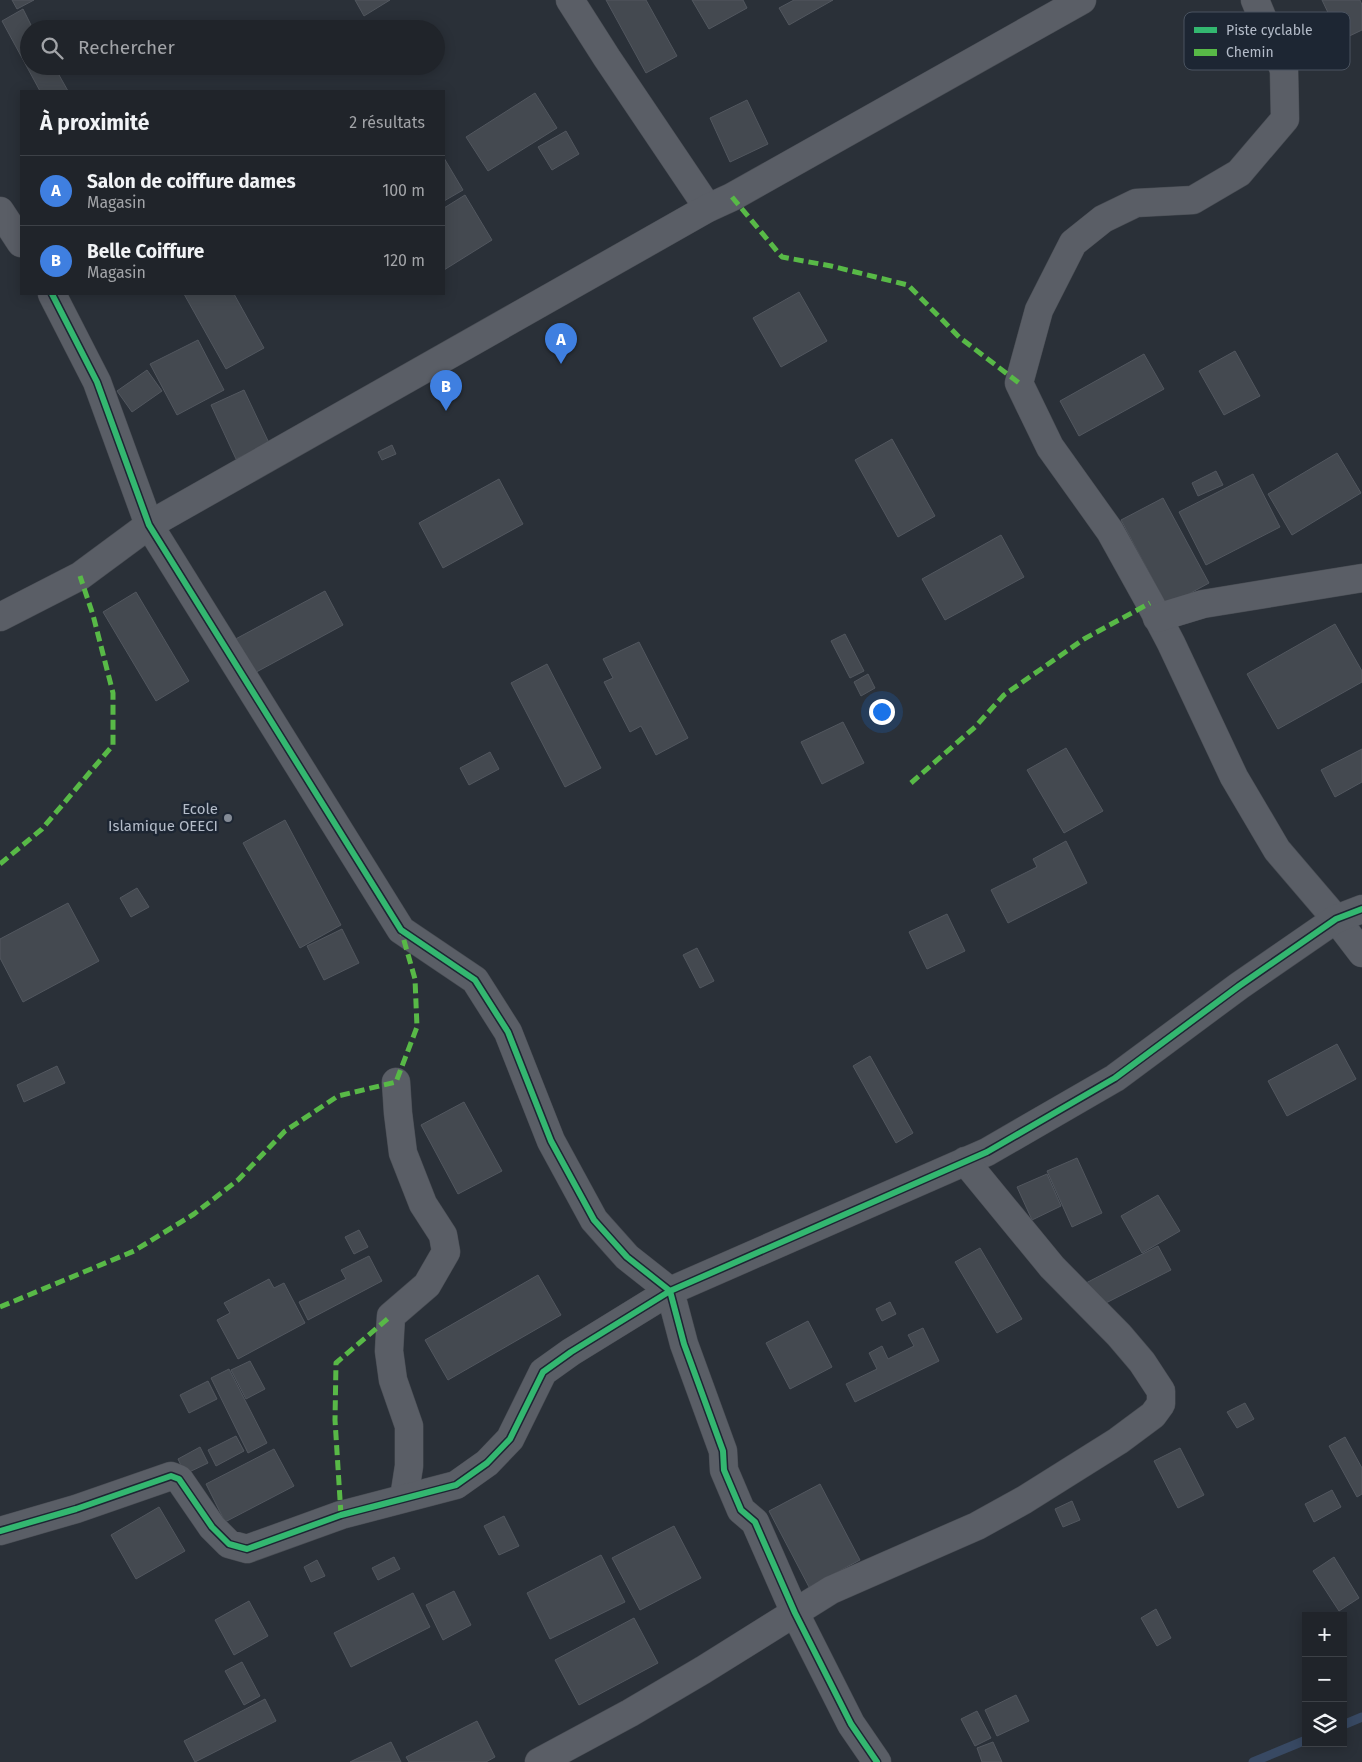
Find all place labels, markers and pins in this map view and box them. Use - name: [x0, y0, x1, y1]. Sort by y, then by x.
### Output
- pin: A: [545, 323, 577, 364]
- pin: B: [430, 370, 462, 411]
- place label: Ecole Islamique OEECI: [108, 800, 218, 835]
- marker: Ecole Islamique OEECI: [222, 812, 234, 824]

